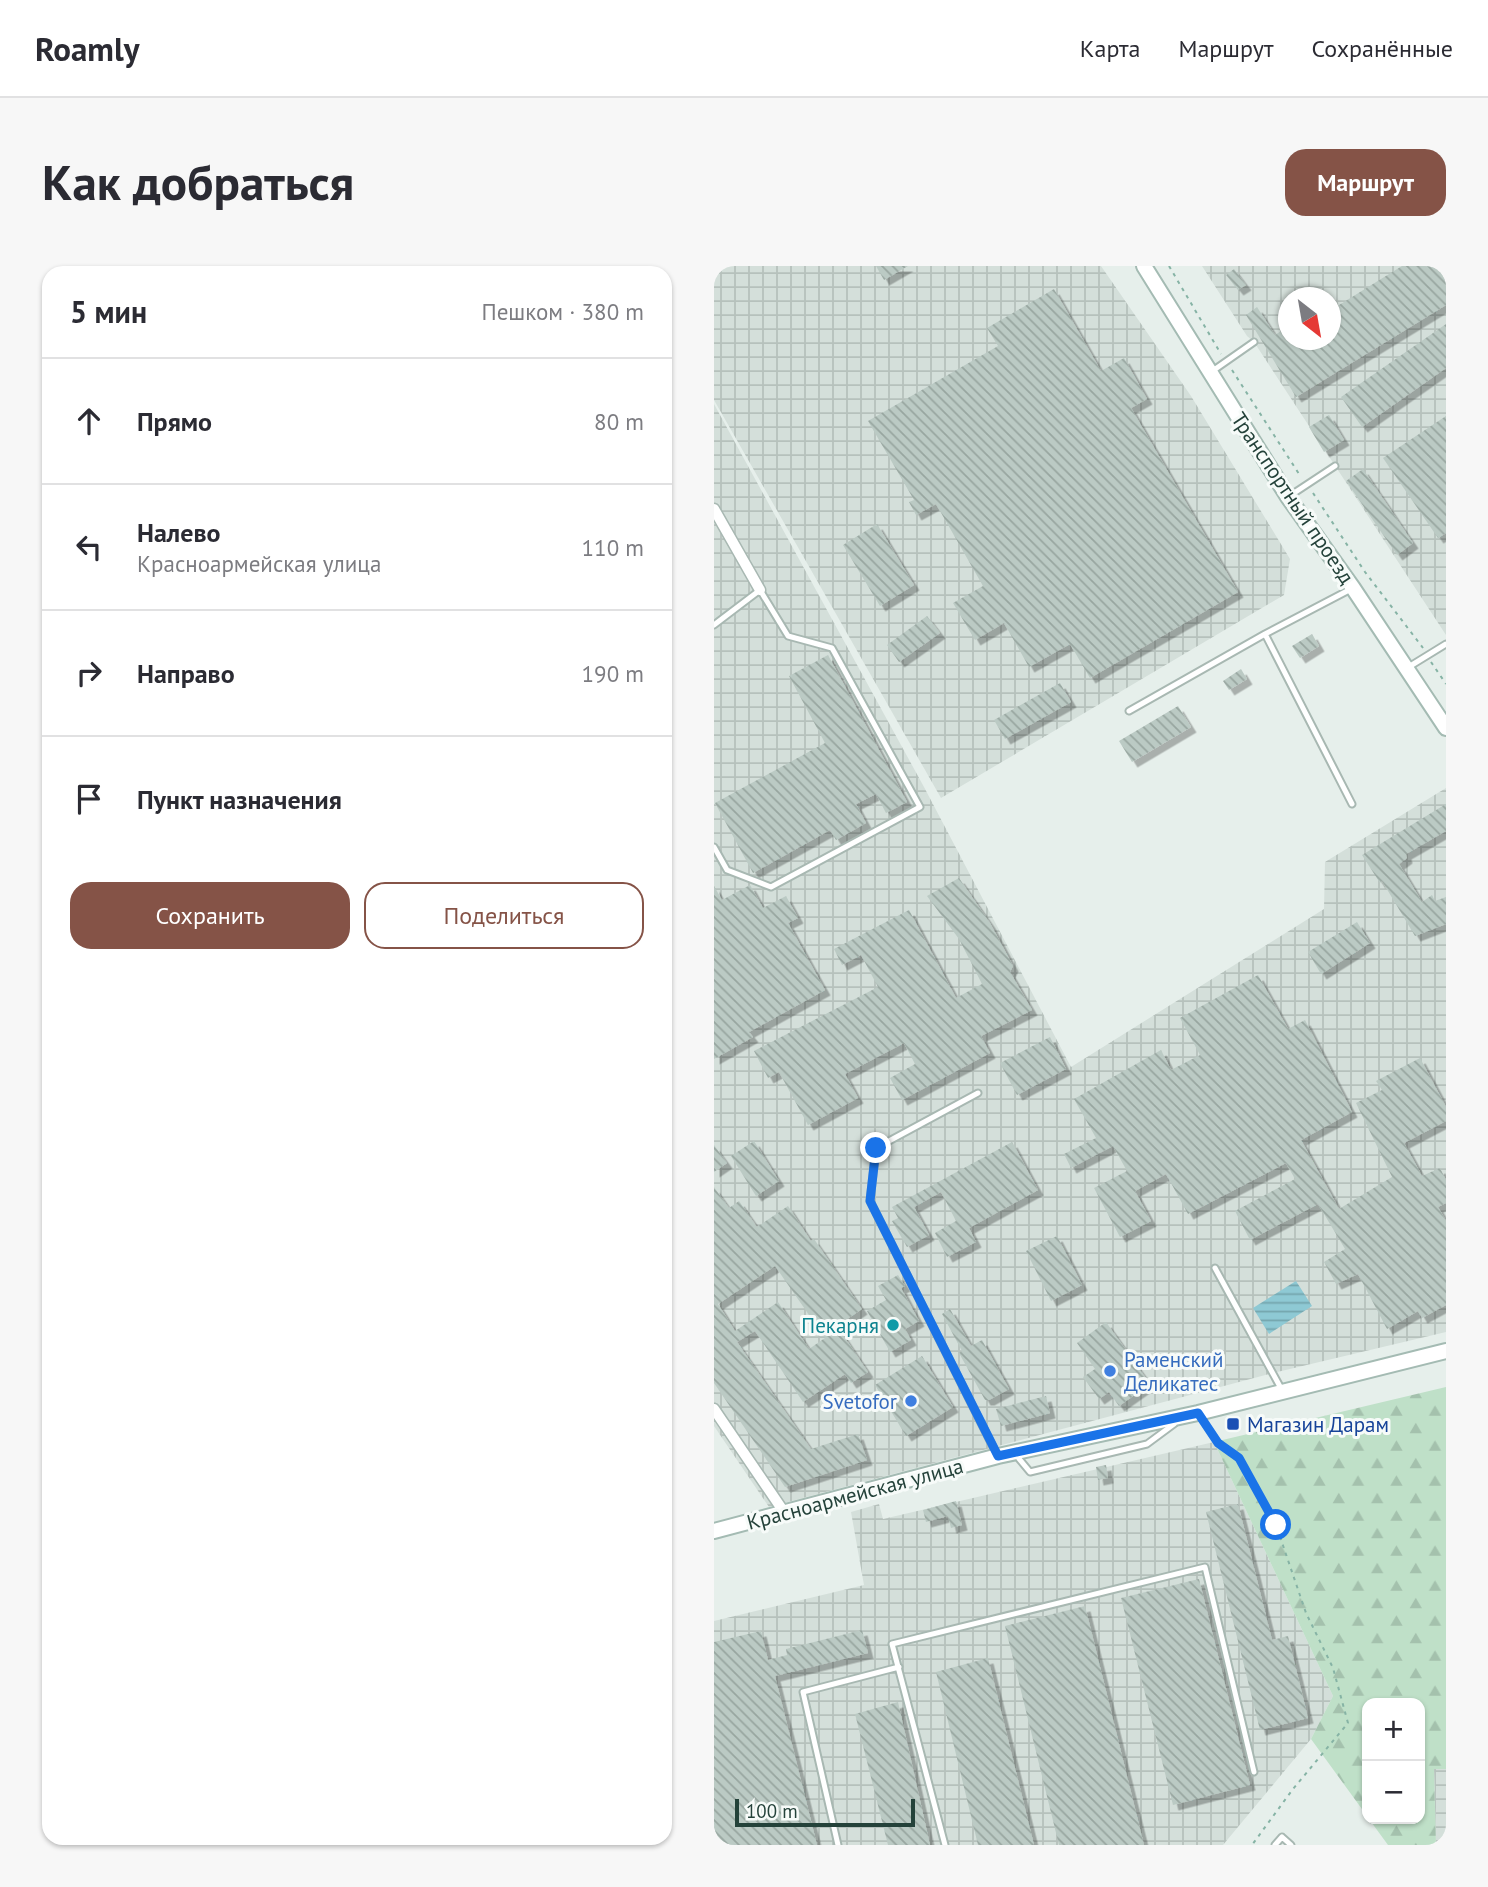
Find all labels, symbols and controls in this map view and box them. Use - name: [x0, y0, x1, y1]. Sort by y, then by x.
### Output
- text: Roamly: [35, 27, 139, 70]
- text: Карта: [1080, 33, 1140, 64]
- text: Маршрут: [1178, 33, 1273, 64]
- text: Сохранённые: [1311, 33, 1453, 64]
- button: Маршрут: [1285, 149, 1446, 216]
- text: Как добраться: [42, 150, 354, 214]
- north arrow: [1278, 287, 1341, 350]
- text: 5 мин: [70, 292, 147, 331]
- text: Пешком · 380 m: [481, 297, 644, 326]
- icon: ahead: [70, 402, 108, 440]
- text: Прямо: [137, 405, 212, 438]
- text: 80 m: [594, 407, 644, 436]
- street label: Транспортный проезд: [1226, 407, 1360, 589]
- text: Налево: [137, 516, 221, 549]
- icon: left: [70, 528, 108, 566]
- text: 110 m: [582, 533, 644, 562]
- text: Красноармейская улица: [137, 549, 381, 578]
- icon: right: [70, 654, 108, 692]
- text: Направо: [137, 657, 235, 690]
- text: 190 m: [582, 659, 644, 688]
- icon: arrive: [70, 780, 108, 818]
- text: Пункт назначения: [137, 783, 342, 816]
- button: Сохранить: [70, 882, 350, 949]
- button: Поделиться: [364, 882, 644, 949]
- route end: [860, 1132, 891, 1163]
- place label: Пекарня: [801, 1312, 879, 1339]
- marker: Пекарня: [885, 1317, 901, 1333]
- place label: Раменский Деликатес: [1124, 1346, 1223, 1397]
- marker: Раменский Деликатес: [1102, 1363, 1118, 1379]
- place label: Svetofor: [823, 1388, 897, 1415]
- marker: Svetofor: [903, 1393, 919, 1409]
- place label: Магазин Дарам: [1247, 1411, 1389, 1438]
- marker: Магазин Дарам: [1225, 1416, 1241, 1432]
- street label: Красноармейская улица: [744, 1452, 966, 1536]
- route start: [1260, 1509, 1291, 1540]
- map controls: [1362, 1698, 1425, 1824]
- button: +: [1362, 1698, 1425, 1761]
- button: −: [1362, 1761, 1425, 1824]
- scale bar: [735, 1796, 915, 1828]
- text: 100 m: [746, 1799, 798, 1823]

